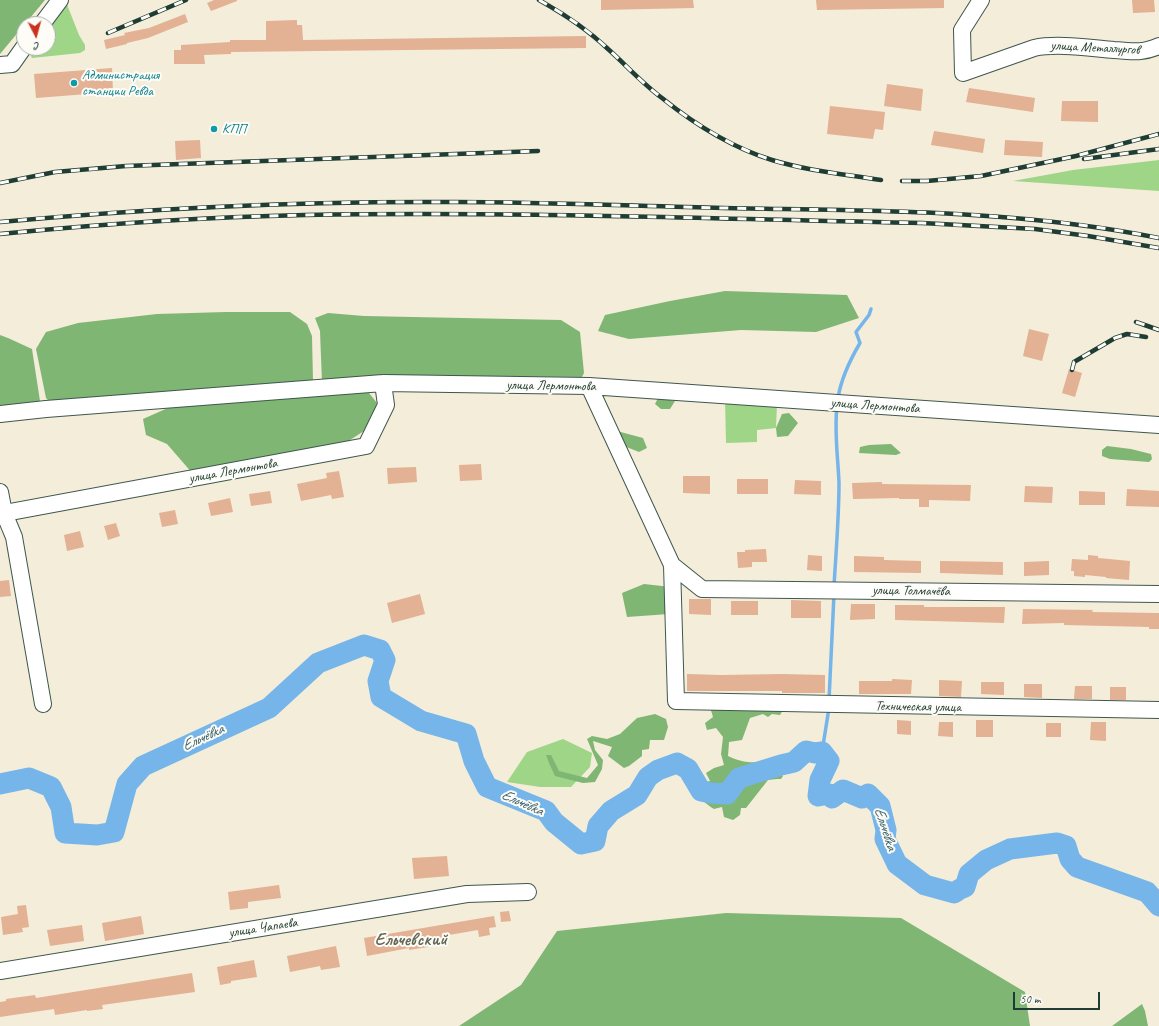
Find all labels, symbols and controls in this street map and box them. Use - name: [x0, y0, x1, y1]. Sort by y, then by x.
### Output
- north arrow: [16, 16, 56, 56]
- street label: улица Металлургов: [1050, 37, 1140, 59]
- text: С: [34, 40, 41, 54]
- place label: Администрация станции Ревда: [82, 67, 159, 100]
- marker: Администрация станции Ревда: [69, 78, 79, 88]
- place label: КПП: [222, 121, 246, 137]
- marker: КПП: [209, 124, 219, 134]
- street label: улица Лермонтова: [506, 377, 596, 395]
- street label: улица Лермонтова: [830, 395, 920, 417]
- street label: улица Лермонтова: [188, 455, 278, 487]
- street label: улица Толмачёва: [872, 582, 950, 600]
- street label: Техническая улица: [875, 698, 961, 716]
- water label: Ельчёвка: [179, 721, 227, 755]
- water label: Ельчёвка: [498, 786, 546, 820]
- water label: Ельчёвка: [870, 805, 900, 853]
- street label: улица Чапаева: [227, 914, 299, 942]
- district label: Ельчевский: [375, 929, 447, 951]
- scale bar: [1015, 984, 1102, 1010]
- text: 50 m: [1020, 991, 1040, 1007]

